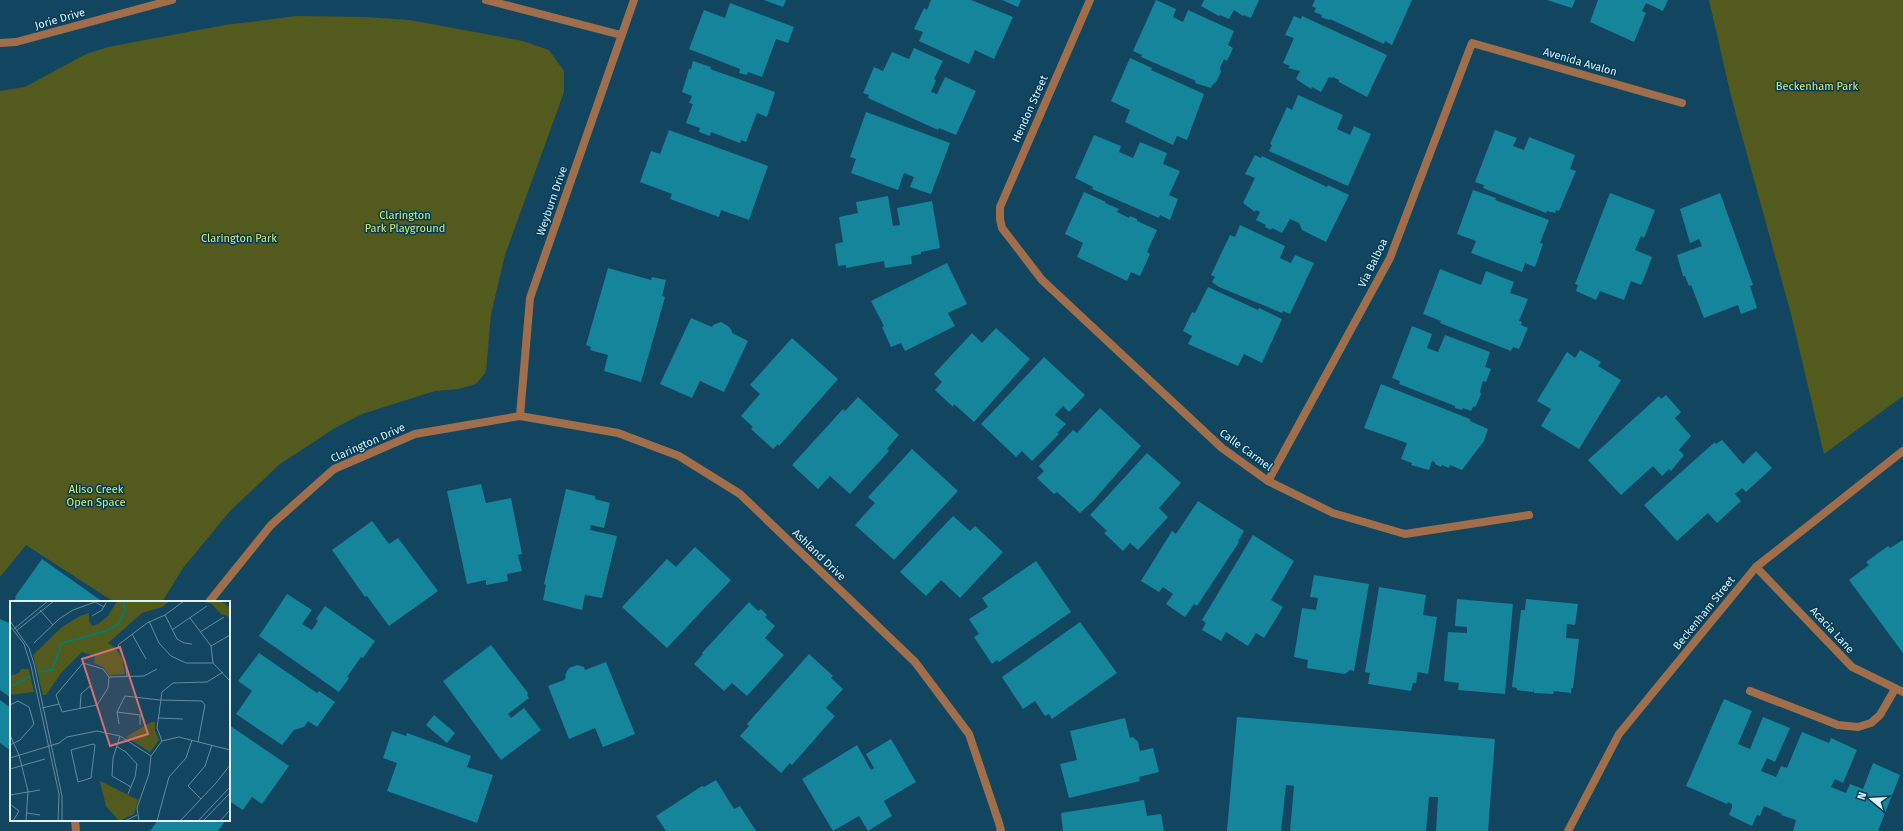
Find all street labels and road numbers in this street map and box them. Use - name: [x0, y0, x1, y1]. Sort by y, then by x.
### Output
- street label: Jorie Drive: [33, 6, 87, 32]
- street label: Avenida Avalon: [1542, 45, 1618, 79]
- street label: Hendon Street: [1009, 73, 1051, 145]
- street label: Weyburn Drive: [534, 165, 570, 237]
- street label: Via Balboa: [1356, 236, 1390, 290]
- street label: Clarington Drive: [329, 421, 407, 465]
- street label: Calle Carmel: [1217, 426, 1275, 474]
- street label: Ashland Drive: [790, 526, 848, 584]
- street label: Beckenham Street: [1670, 574, 1738, 652]
- street label: Acacia Lane: [1807, 604, 1857, 656]

